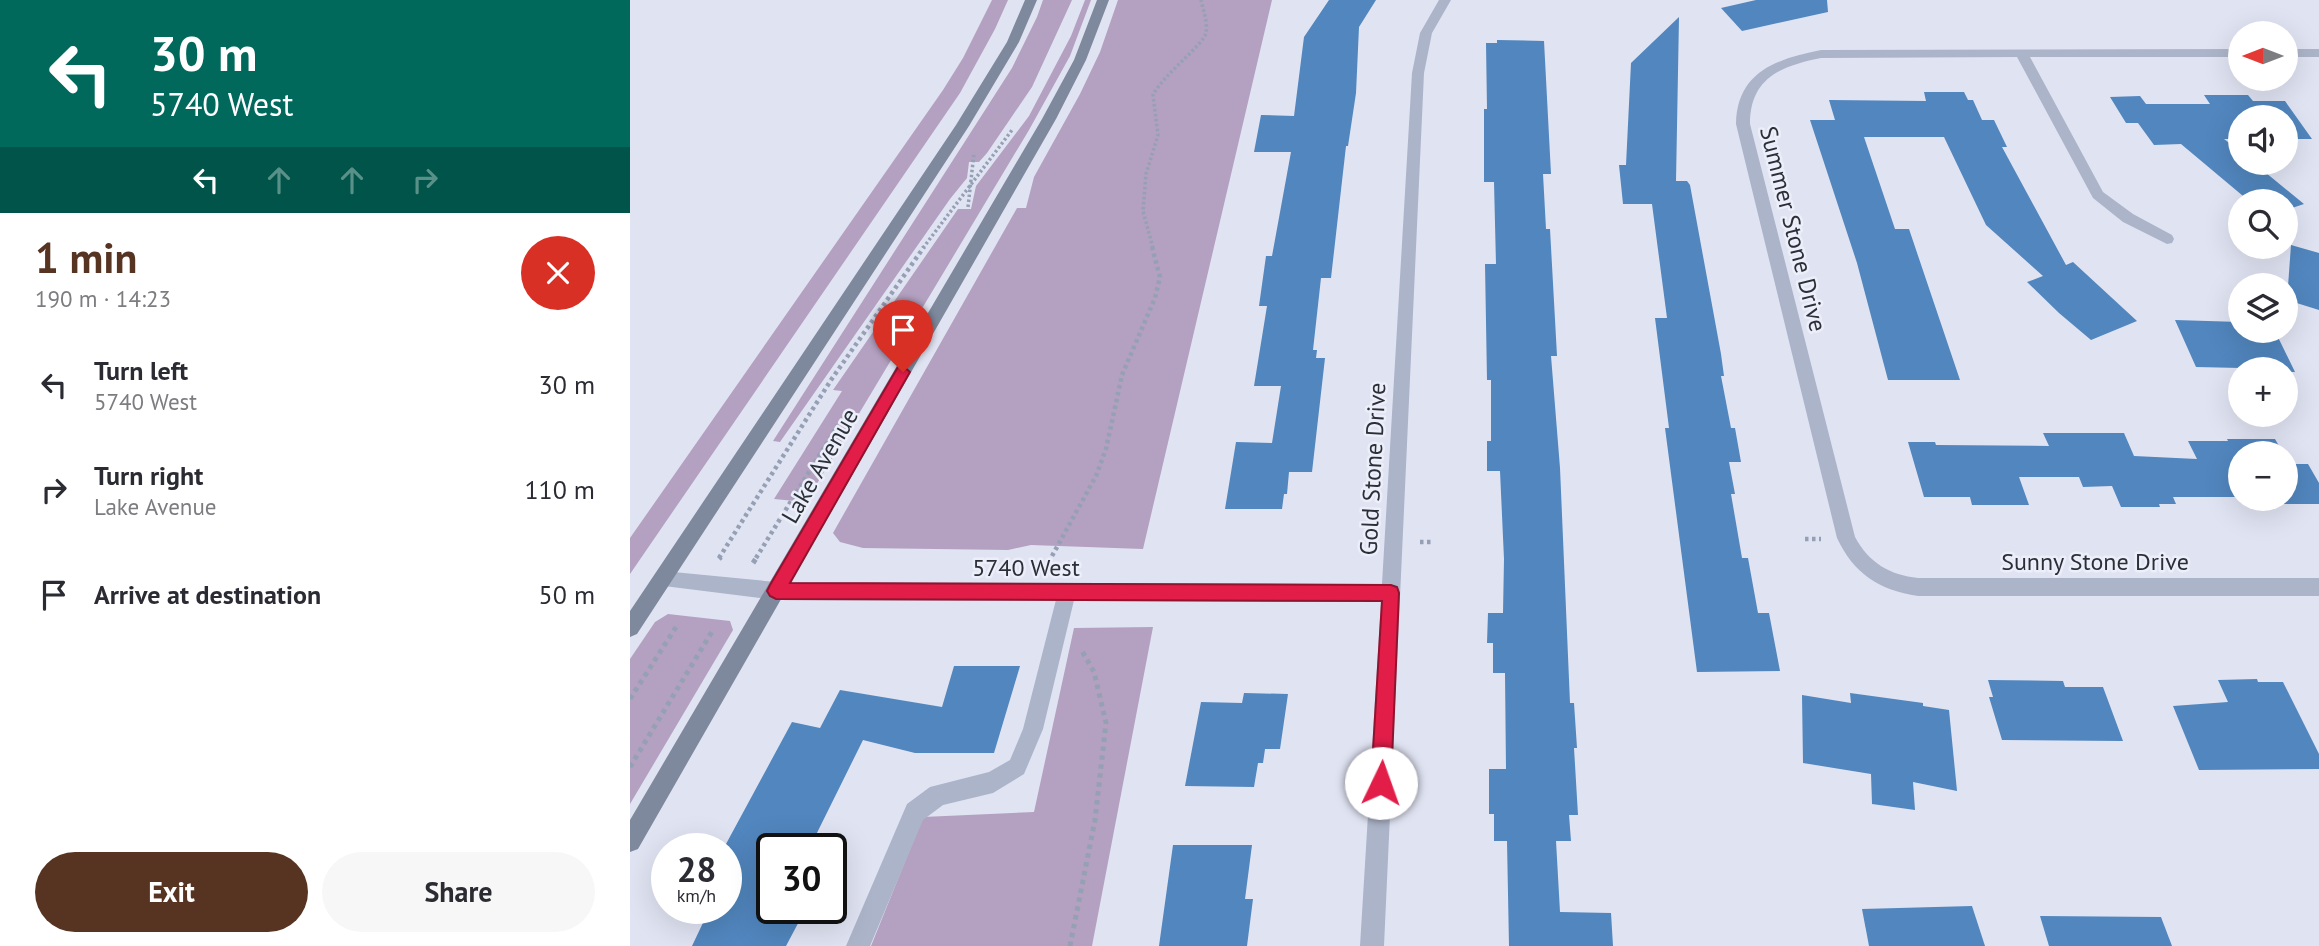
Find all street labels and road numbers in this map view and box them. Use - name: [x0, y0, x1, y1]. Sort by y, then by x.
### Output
- street label: Summer Stone Drive: [1753, 123, 1834, 335]
- street label: Gold Stone Drive: [1352, 382, 1393, 556]
- street label: Lake Avenue: [774, 403, 865, 529]
- street label: Sunny Stone Drive: [2001, 546, 2189, 577]
- street label: 5740 West: [972, 552, 1080, 583]

